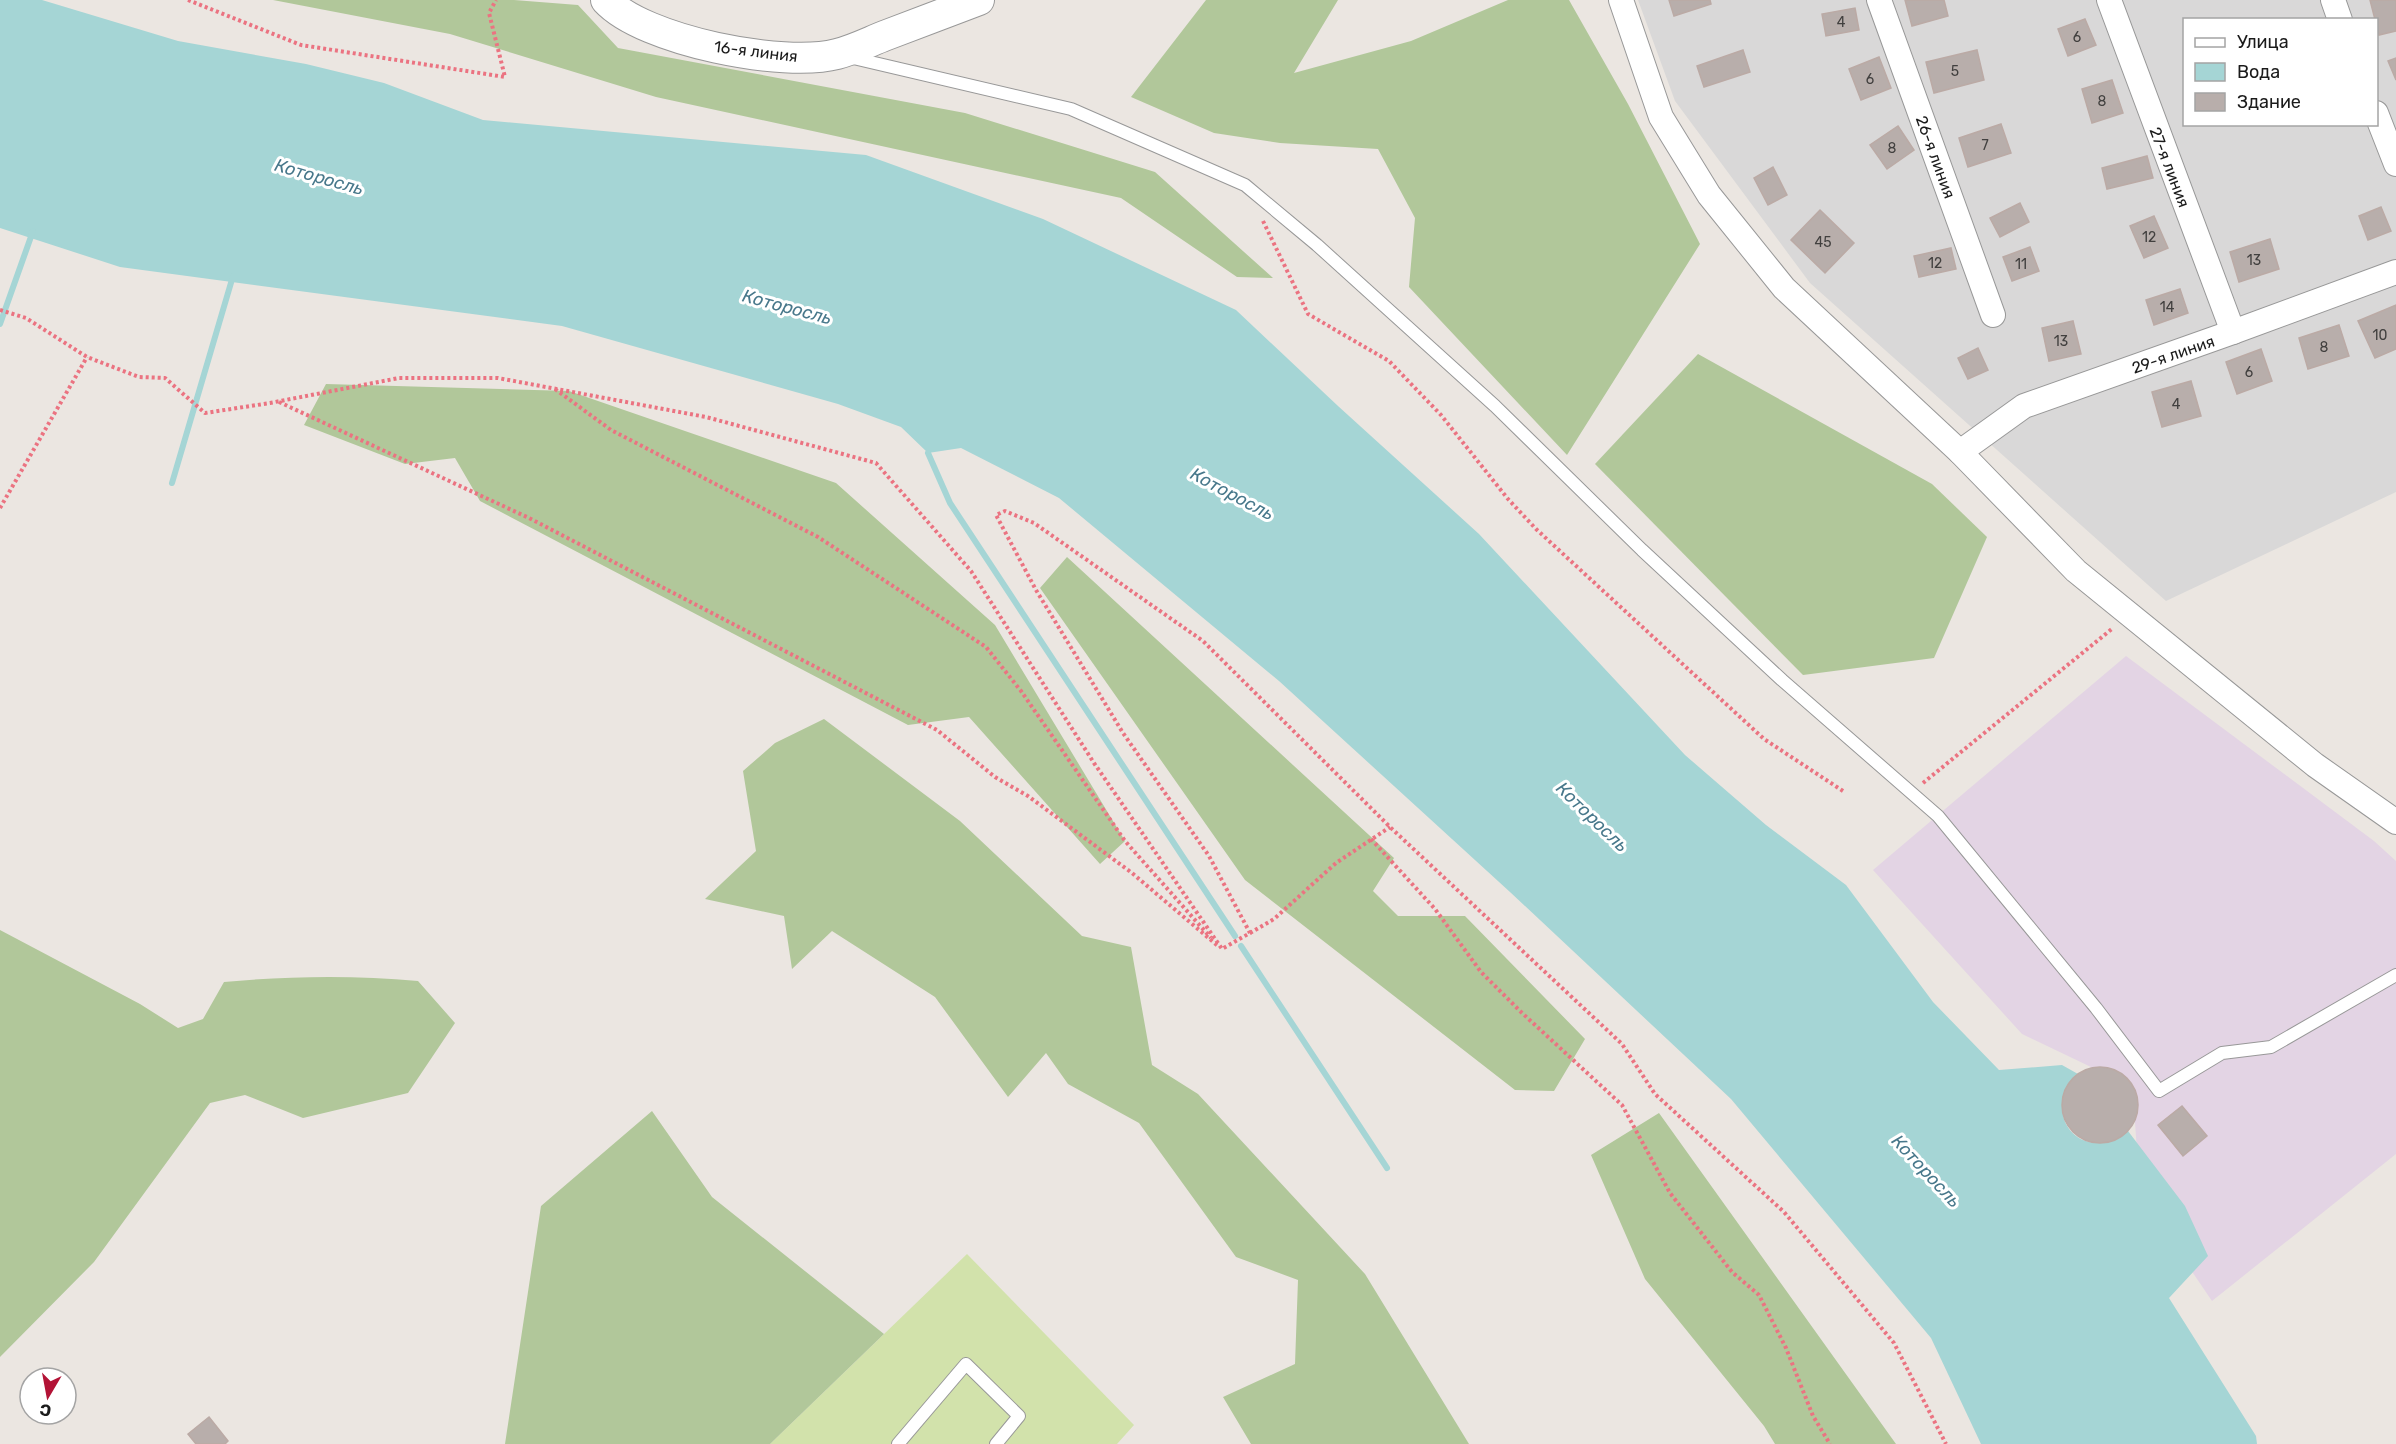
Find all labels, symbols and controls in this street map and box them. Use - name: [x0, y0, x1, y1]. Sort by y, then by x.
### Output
- house number: 4: [1837, 14, 1846, 31]
- legend: [2183, 18, 2378, 126]
- house number: 6: [2073, 29, 2081, 46]
- text: Улица: [2237, 31, 2289, 53]
- street label: 16-я линия: [713, 37, 799, 66]
- text: Вода: [2237, 61, 2280, 83]
- house number: 5: [1951, 63, 1959, 80]
- house number: 6: [1866, 71, 1874, 88]
- text: Здание: [2237, 91, 2301, 113]
- house number: 8: [2098, 93, 2107, 110]
- street label: 26-я линия: [1912, 113, 1959, 201]
- street label: 27-я линия: [2145, 124, 2194, 210]
- house number: 7: [1981, 137, 1989, 154]
- house number: 8: [1888, 140, 1897, 157]
- water label: Которосль: [272, 154, 366, 200]
- house number: 12: [2142, 229, 2156, 246]
- house number: 45: [1814, 234, 1832, 251]
- house number: 13: [2247, 252, 2261, 269]
- house number: 12: [1928, 255, 1942, 272]
- house number: 11: [2015, 256, 2027, 273]
- water label: Которосль: [740, 285, 834, 329]
- house number: 14: [2160, 299, 2175, 316]
- house number: 10: [2373, 327, 2388, 344]
- street label: 29-я линия: [2129, 331, 2217, 377]
- house number: 13: [2054, 333, 2068, 350]
- house number: 8: [2320, 339, 2329, 356]
- house number: 6: [2245, 364, 2253, 381]
- house number: 4: [2172, 396, 2181, 413]
- water label: Которосль: [1187, 463, 1277, 525]
- water label: Которосль: [1552, 777, 1632, 857]
- water label: Которосль: [1887, 1130, 1965, 1212]
- north arrow: [18, 1366, 78, 1426]
- text: С: [38, 1400, 53, 1421]

